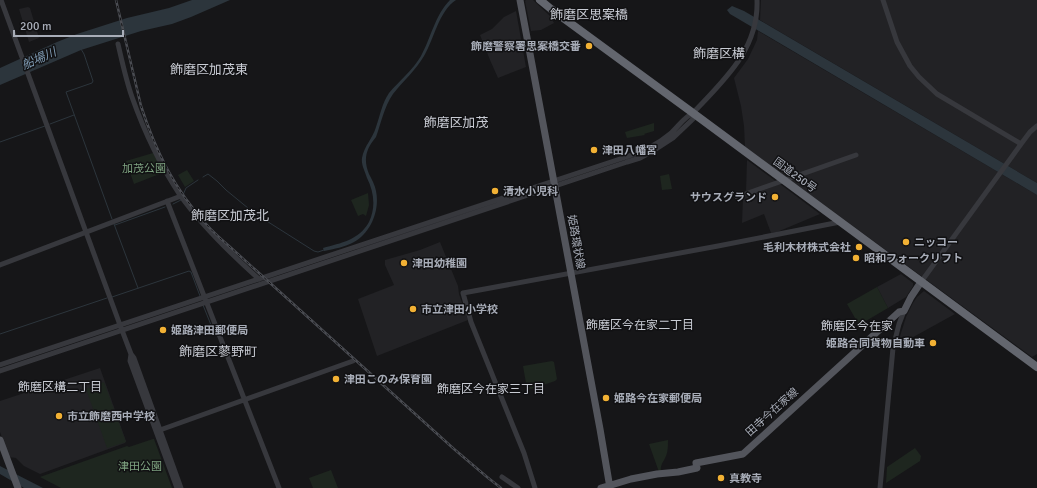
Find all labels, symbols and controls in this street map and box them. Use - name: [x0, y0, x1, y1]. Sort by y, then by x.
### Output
- district label: 飾磨区思案橋: [550, 7, 628, 23]
- scale bar: [14, 12, 123, 38]
- text: 200 m: [20, 19, 52, 34]
- place label: 飾磨警察署思案橋交番: [470, 40, 581, 53]
- marker: 飾磨警察署思案橋交番: [584, 41, 594, 51]
- water label: 船場川: [19, 44, 60, 73]
- district label: 飾磨区構: [693, 46, 745, 62]
- district label: 飾磨区加茂東: [170, 62, 248, 78]
- district label: 飾磨区加茂: [423, 115, 489, 131]
- place label: 津田八幡宮: [602, 144, 657, 157]
- marker: 津田八幡宮: [589, 145, 599, 155]
- street label: 国道250号: [771, 155, 819, 195]
- park label: 加茂公園: [122, 162, 166, 175]
- place label: 清水小児科: [503, 185, 558, 198]
- marker: 清水小児科: [490, 186, 500, 196]
- place label: サウスグランド: [690, 191, 767, 204]
- marker: サウスグランド: [770, 192, 780, 202]
- district label: 飾磨区加茂北: [191, 208, 269, 224]
- street label: 姫路環状線: [565, 214, 587, 270]
- place label: ニッコー: [914, 236, 958, 249]
- marker: ニッコー: [901, 237, 911, 247]
- place label: 毛利木材株式会社: [763, 241, 851, 254]
- marker: 毛利木材株式会社: [854, 242, 864, 252]
- place label: 昭和フォークリフト: [864, 252, 963, 265]
- marker: 昭和フォークリフト: [851, 253, 861, 263]
- place label: 津田幼稚園: [412, 257, 467, 270]
- marker: 津田幼稚園: [399, 258, 409, 268]
- place label: 市立津田小学校: [421, 303, 498, 316]
- marker: 市立津田小学校: [408, 304, 418, 314]
- district label: 飾磨区今在家二丁目: [586, 318, 694, 333]
- district label: 飾磨区今在家: [821, 319, 893, 334]
- place label: 姫路津田郵便局: [171, 324, 248, 337]
- marker: 姫路津田郵便局: [158, 325, 168, 335]
- place label: 姫路合同貨物自動車: [826, 337, 925, 350]
- marker: 姫路合同貨物自動車: [928, 338, 938, 348]
- district label: 飾磨区蓼野町: [179, 344, 257, 360]
- place label: 津田このみ保育園: [344, 373, 432, 386]
- marker: 津田このみ保育園: [331, 374, 341, 384]
- district label: 飾磨区構二丁目: [18, 380, 102, 395]
- district label: 飾磨区今在家三丁目: [437, 382, 545, 397]
- street label: 田寺今在家線: [743, 385, 801, 439]
- place label: 姫路今在家郵便局: [614, 392, 702, 405]
- marker: 姫路今在家郵便局: [601, 393, 611, 403]
- place label: 市立飾磨西中学校: [67, 410, 155, 423]
- marker: 市立飾磨西中学校: [54, 411, 64, 421]
- park label: 津田公園: [118, 460, 162, 473]
- place label: 真教寺: [729, 472, 762, 485]
- marker: 真教寺: [716, 473, 726, 483]

